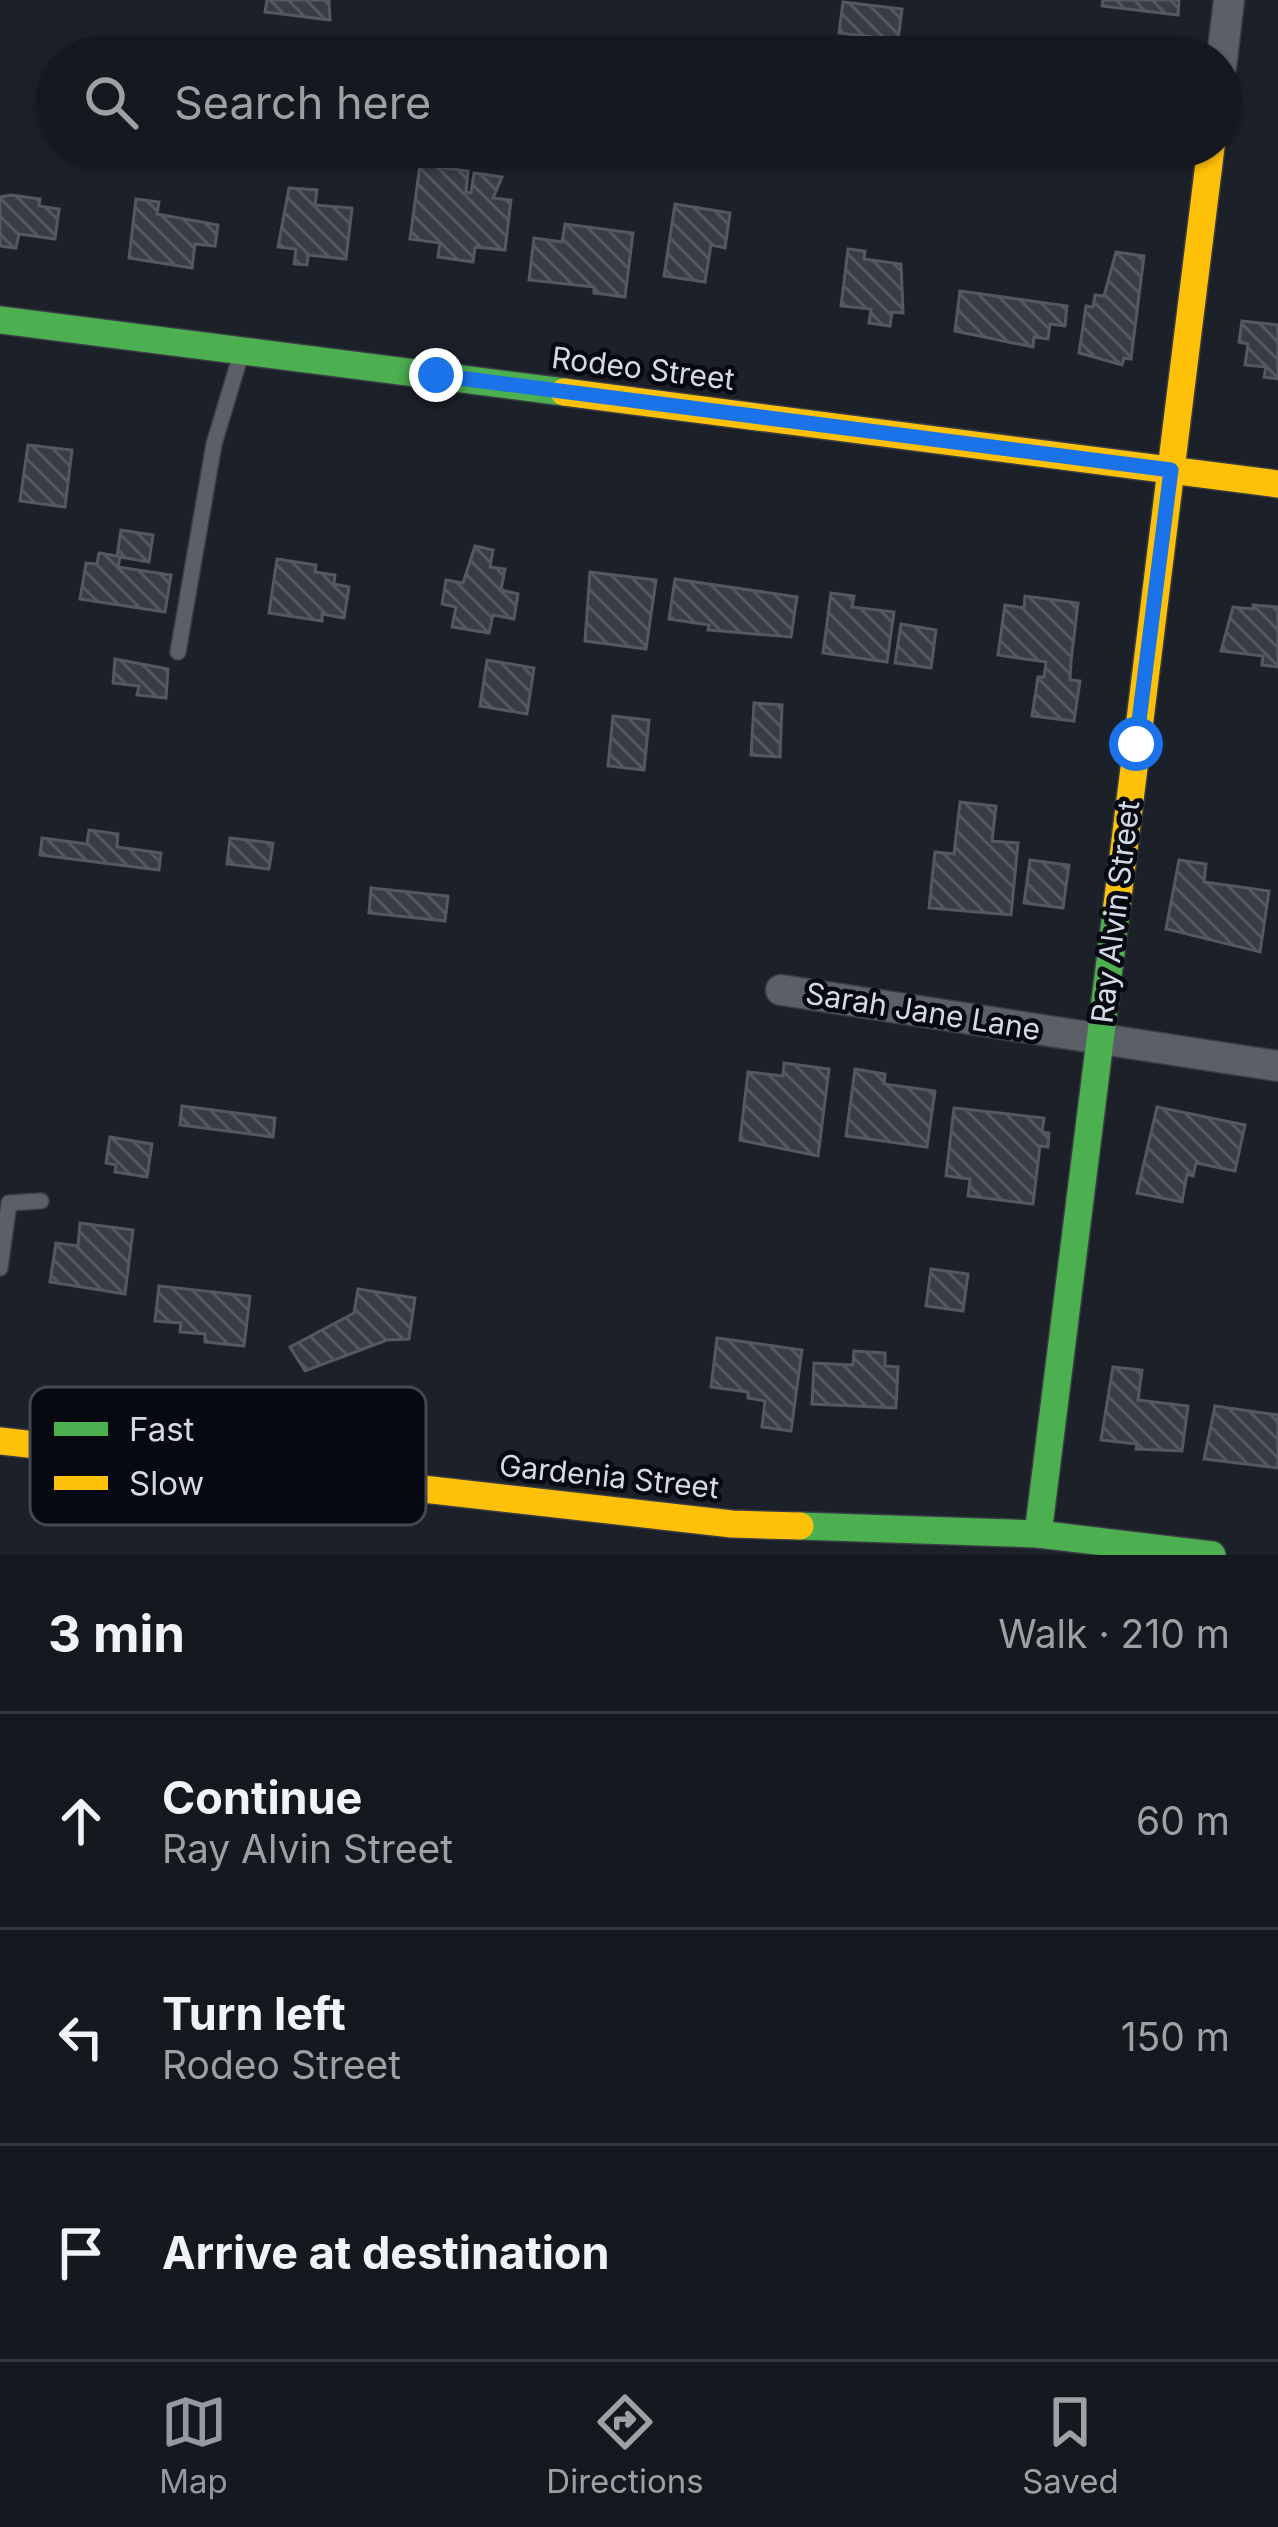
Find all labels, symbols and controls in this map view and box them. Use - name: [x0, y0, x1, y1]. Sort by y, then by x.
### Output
- search box: [36, 36, 1242, 168]
- icon: search: [78, 69, 144, 135]
- text: Search here: [174, 75, 431, 130]
- street label: Rodeo Street: [550, 339, 737, 397]
- route end: [409, 348, 463, 402]
- route start: [1109, 717, 1163, 771]
- street label: Ray Alvin Street: [1083, 798, 1147, 1025]
- street label: Sarah Jane Lane: [803, 975, 1043, 1047]
- legend: [30, 1387, 426, 1525]
- text: Fast: [129, 1409, 195, 1449]
- street label: Gardenia Street: [497, 1447, 721, 1505]
- text: Slow: [129, 1463, 204, 1503]
- text: 3 min: [48, 1603, 185, 1664]
- text: Walk · 210 m: [998, 1610, 1230, 1657]
- text: Continue: [162, 1770, 362, 1825]
- icon: ahead: [48, 1788, 114, 1854]
- text: 60 m: [1136, 1797, 1230, 1844]
- text: Ray Alvin Street: [162, 1825, 453, 1872]
- text: Turn left: [162, 1986, 346, 2041]
- icon: left: [48, 2004, 114, 2070]
- text: 150 m: [1121, 2013, 1230, 2060]
- text: Rodeo Street: [162, 2041, 401, 2088]
- icon: arrive: [48, 2220, 114, 2286]
- text: Arrive at destination: [162, 2225, 609, 2280]
- tab: Map: [159, 2389, 228, 2501]
- tab: Directions: [546, 2389, 704, 2501]
- tab: Saved: [1022, 2389, 1119, 2501]

